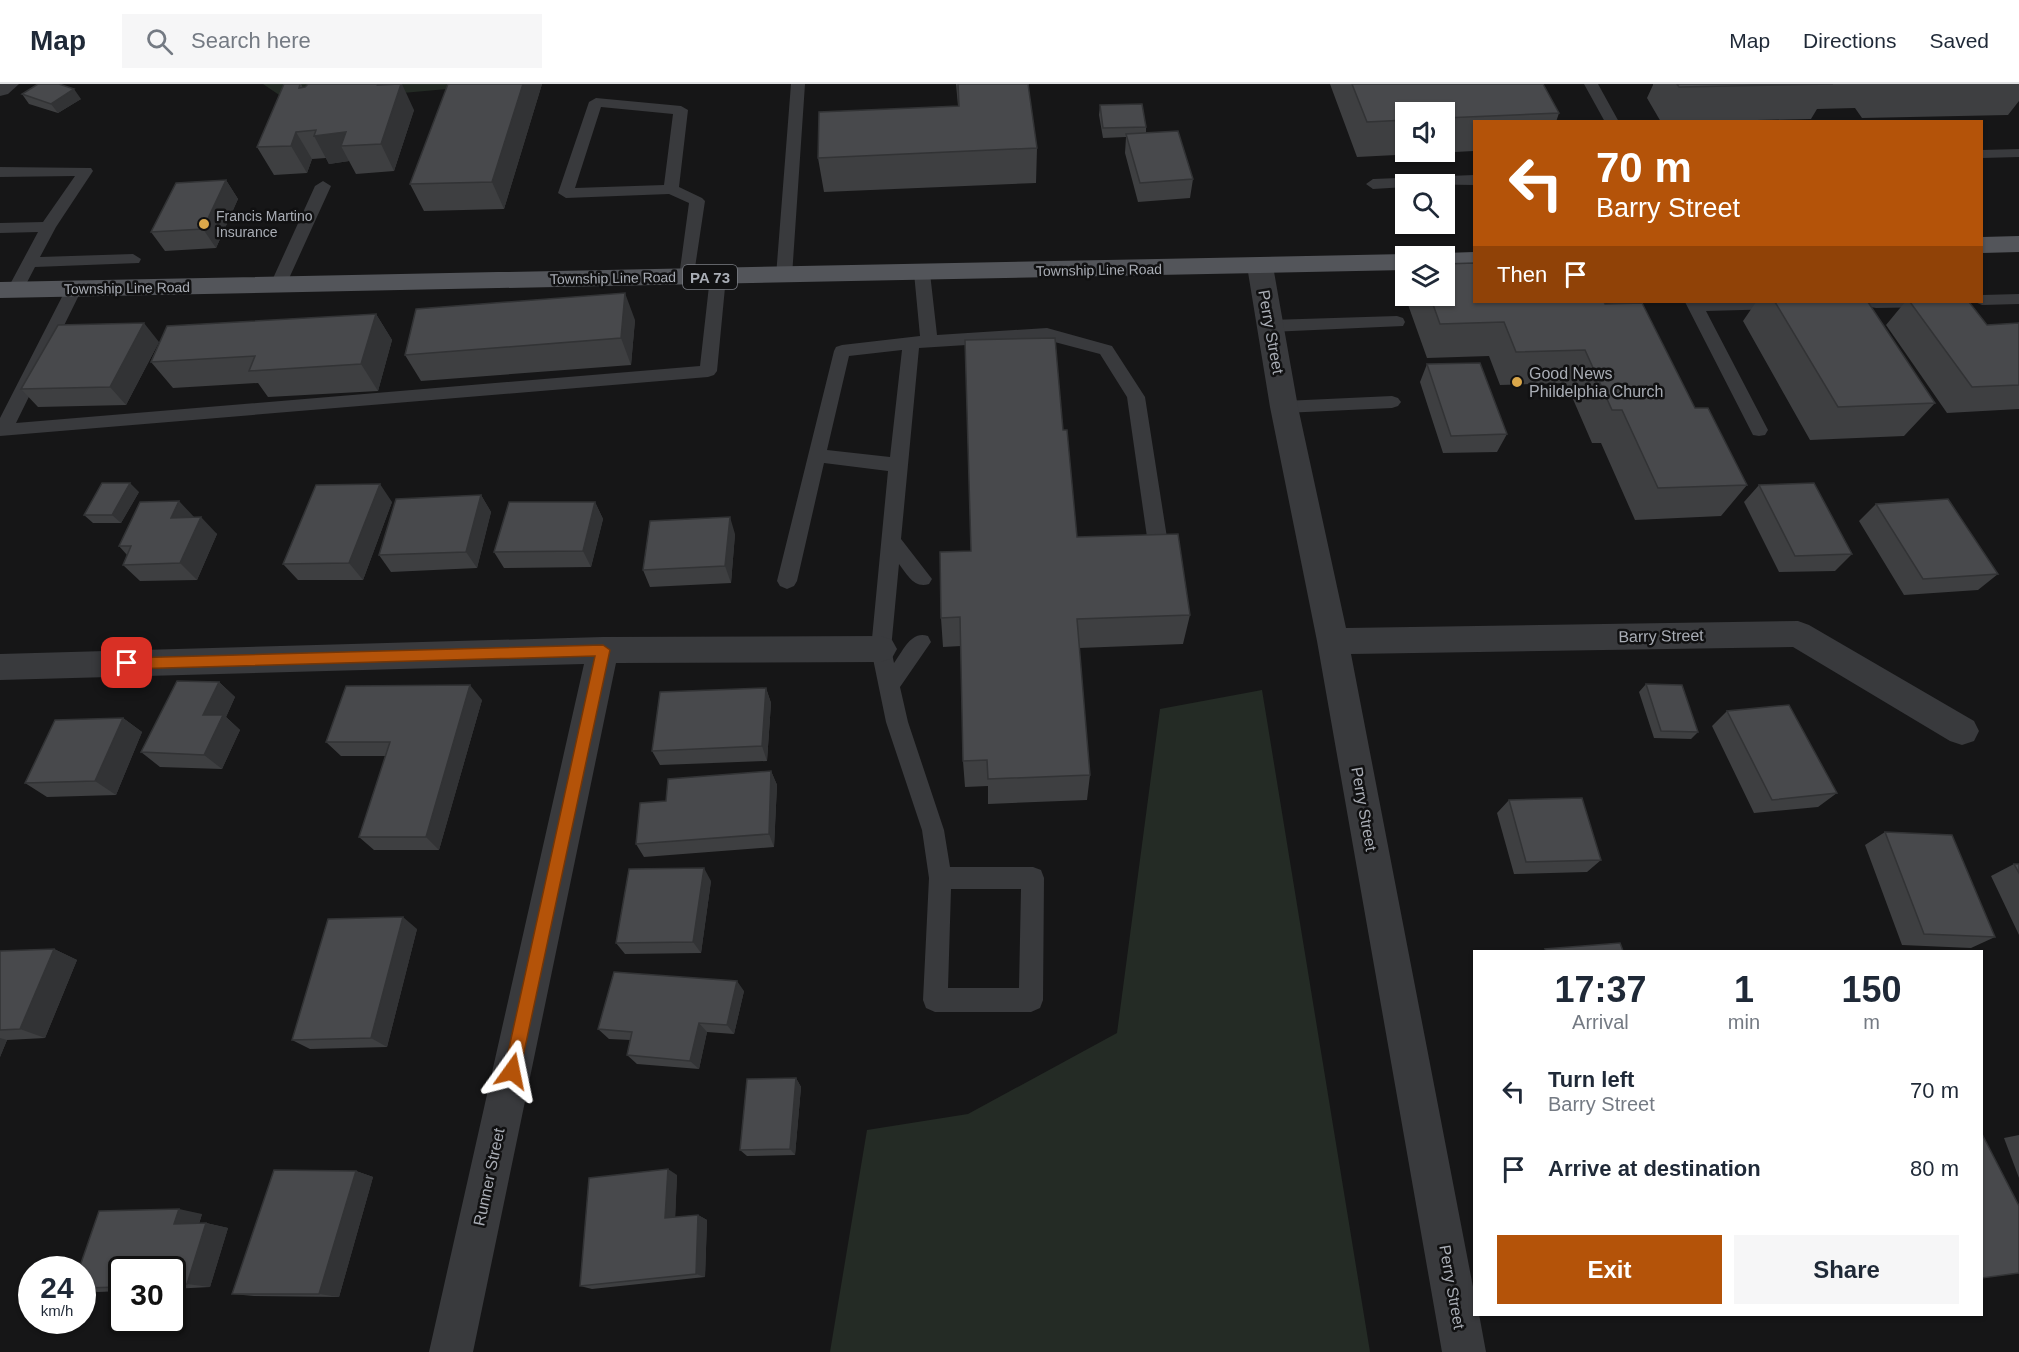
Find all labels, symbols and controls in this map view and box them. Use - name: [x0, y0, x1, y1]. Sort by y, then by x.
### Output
- search box: [122, 14, 542, 68]
- text: Map: [30, 25, 86, 56]
- icon: search: [143, 25, 176, 58]
- text: Search here: [191, 28, 311, 53]
- text: Map: [1729, 29, 1770, 52]
- text: Directions: [1803, 29, 1896, 52]
- text: Saved: [1929, 29, 1989, 52]
- map controls: [1395, 102, 1455, 306]
- button: sound: [1395, 102, 1455, 162]
- icon: left: [1497, 144, 1575, 222]
- text: 70 m: [1596, 144, 1692, 191]
- button: search: [1395, 174, 1455, 234]
- text: Barry Street: [1596, 193, 1740, 223]
- place label: Francis Martino Insurance: [216, 208, 313, 240]
- marker: Francis Martino Insurance: [197, 217, 211, 231]
- button: layers: [1395, 246, 1455, 306]
- icon: arrive: [1559, 258, 1592, 291]
- street label: Township Line Road: [1036, 261, 1162, 279]
- text: Then: [1497, 262, 1547, 287]
- road number: PA 73: [683, 265, 737, 289]
- street label: Township Line Road: [550, 269, 676, 287]
- street label: Township Line Road: [64, 279, 190, 297]
- street label: Perry Street: [1255, 288, 1287, 376]
- place label: Good News Phildelphia Church: [1529, 365, 1663, 400]
- marker: Good News Phildelphia Church: [1510, 375, 1524, 389]
- street label: Barry Street: [1618, 627, 1704, 645]
- pin: [101, 637, 152, 688]
- icon: arrive: [110, 646, 143, 679]
- street label: Perry Street: [1348, 765, 1380, 853]
- text: 17:37: [1554, 969, 1646, 1010]
- text: 1: [1734, 969, 1754, 1010]
- text: 150: [1841, 969, 1902, 1010]
- text: Arrival: [1572, 1011, 1629, 1033]
- text: min: [1728, 1011, 1760, 1033]
- text: m: [1863, 1011, 1880, 1033]
- position arrow: [480, 1039, 544, 1103]
- text: Turn left: [1548, 1067, 1634, 1092]
- icon: left: [1497, 1075, 1530, 1108]
- text: 70 m: [1910, 1078, 1959, 1103]
- text: Barry Street: [1548, 1093, 1655, 1115]
- street label: Runner Street: [470, 1126, 508, 1227]
- icon: arrive: [1497, 1153, 1530, 1186]
- text: Arrive at destination: [1548, 1156, 1761, 1181]
- text: 80 m: [1910, 1156, 1959, 1181]
- button: Exit: [1497, 1235, 1722, 1304]
- button: Share: [1734, 1235, 1959, 1304]
- street label: Perry Street: [1436, 1243, 1468, 1331]
- speed limit sign: 30: [108, 1256, 186, 1334]
- text: 24: [40, 1271, 74, 1304]
- text: km/h: [41, 1302, 73, 1319]

